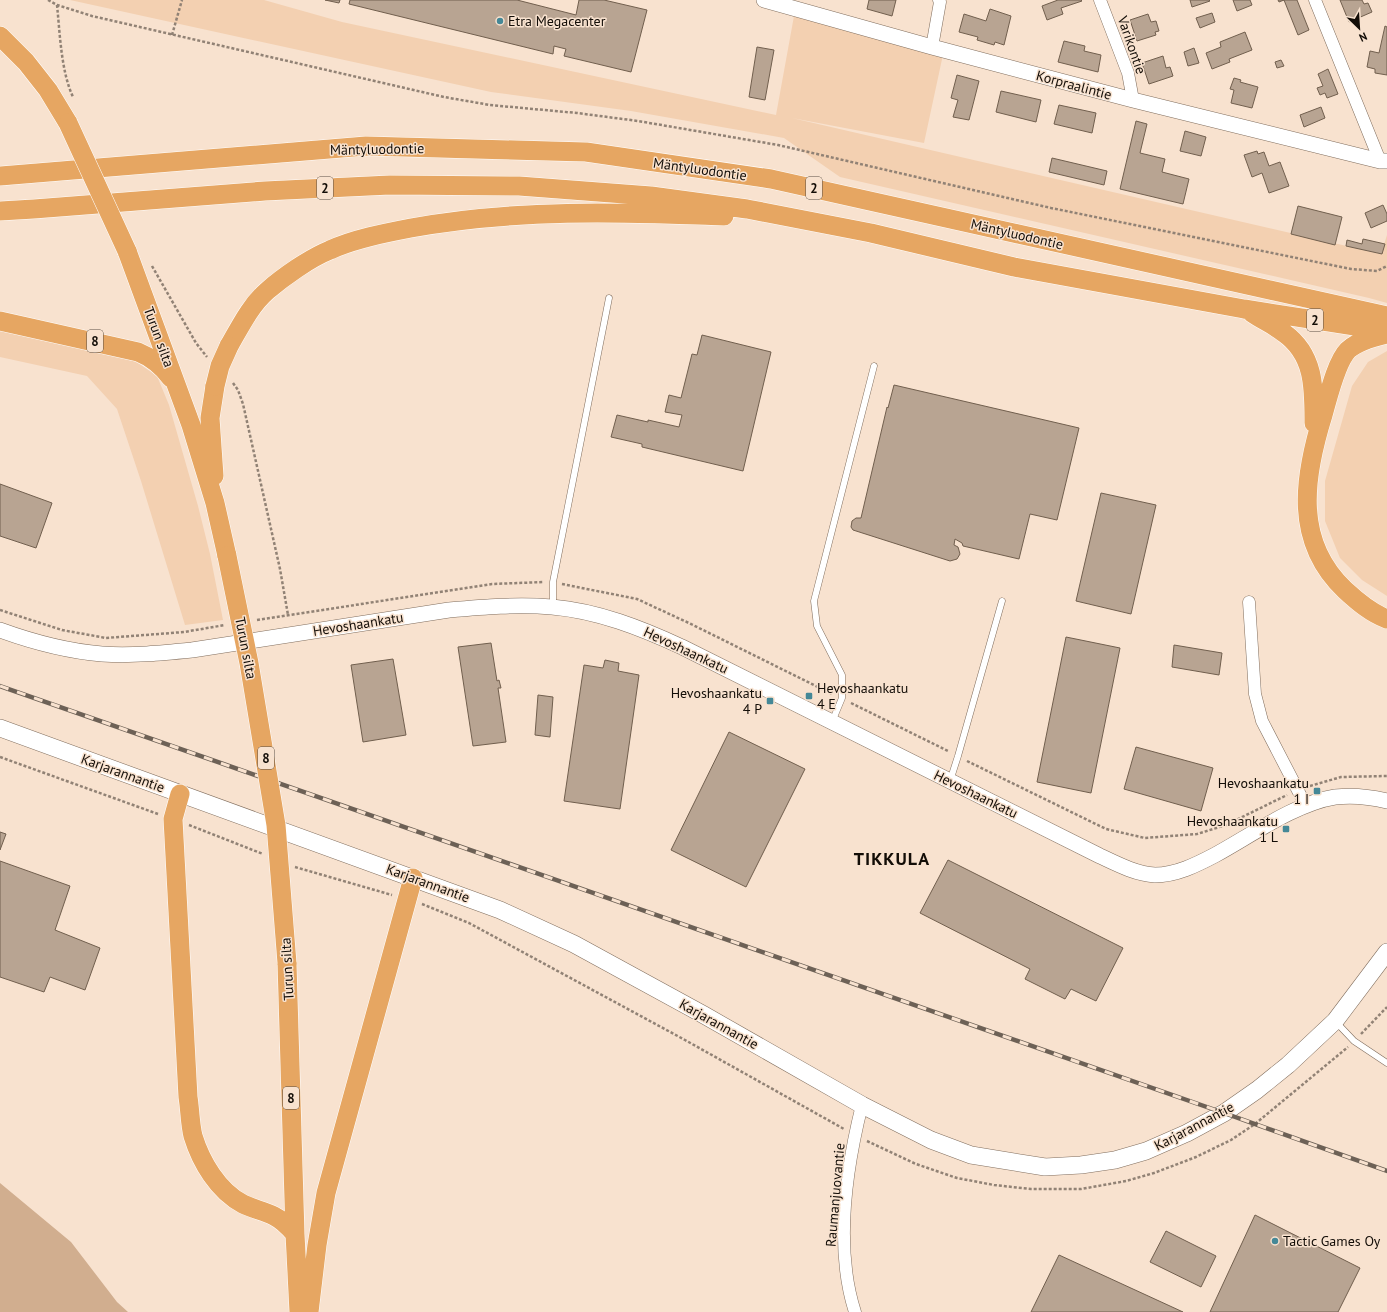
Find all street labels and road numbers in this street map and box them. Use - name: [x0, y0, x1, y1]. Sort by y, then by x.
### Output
- street label: Varikontie: [1113, 13, 1150, 76]
- street label: Korpraalintie: [1034, 66, 1114, 104]
- street label: Mäntyluodontie: [330, 139, 424, 159]
- street label: Mäntyluodontie: [652, 154, 748, 184]
- road number: 2: [317, 177, 333, 199]
- road number: 2: [806, 177, 822, 199]
- street label: Mäntyluodontie: [969, 215, 1065, 253]
- street label: Turun silta: [140, 304, 178, 370]
- road number: 2: [1307, 309, 1323, 331]
- road number: 8: [87, 330, 103, 352]
- street label: Hevoshaankatu: [311, 608, 405, 640]
- street label: Turun silta: [231, 615, 261, 681]
- street label: Hevoshaankatu: [641, 623, 731, 677]
- road number: 8: [258, 747, 274, 769]
- street label: Karjarannantie: [79, 750, 167, 796]
- street label: Hevoshaankatu: [931, 766, 1021, 822]
- street label: Karjarannantie: [384, 860, 472, 906]
- street label: Turun silta: [276, 937, 298, 1001]
- street label: Karjarannantie: [676, 995, 762, 1053]
- road number: 8: [283, 1087, 299, 1109]
- street label: Karjarannantie: [1151, 1097, 1237, 1155]
- street label: Raumanjuovantie: [821, 1142, 849, 1248]

